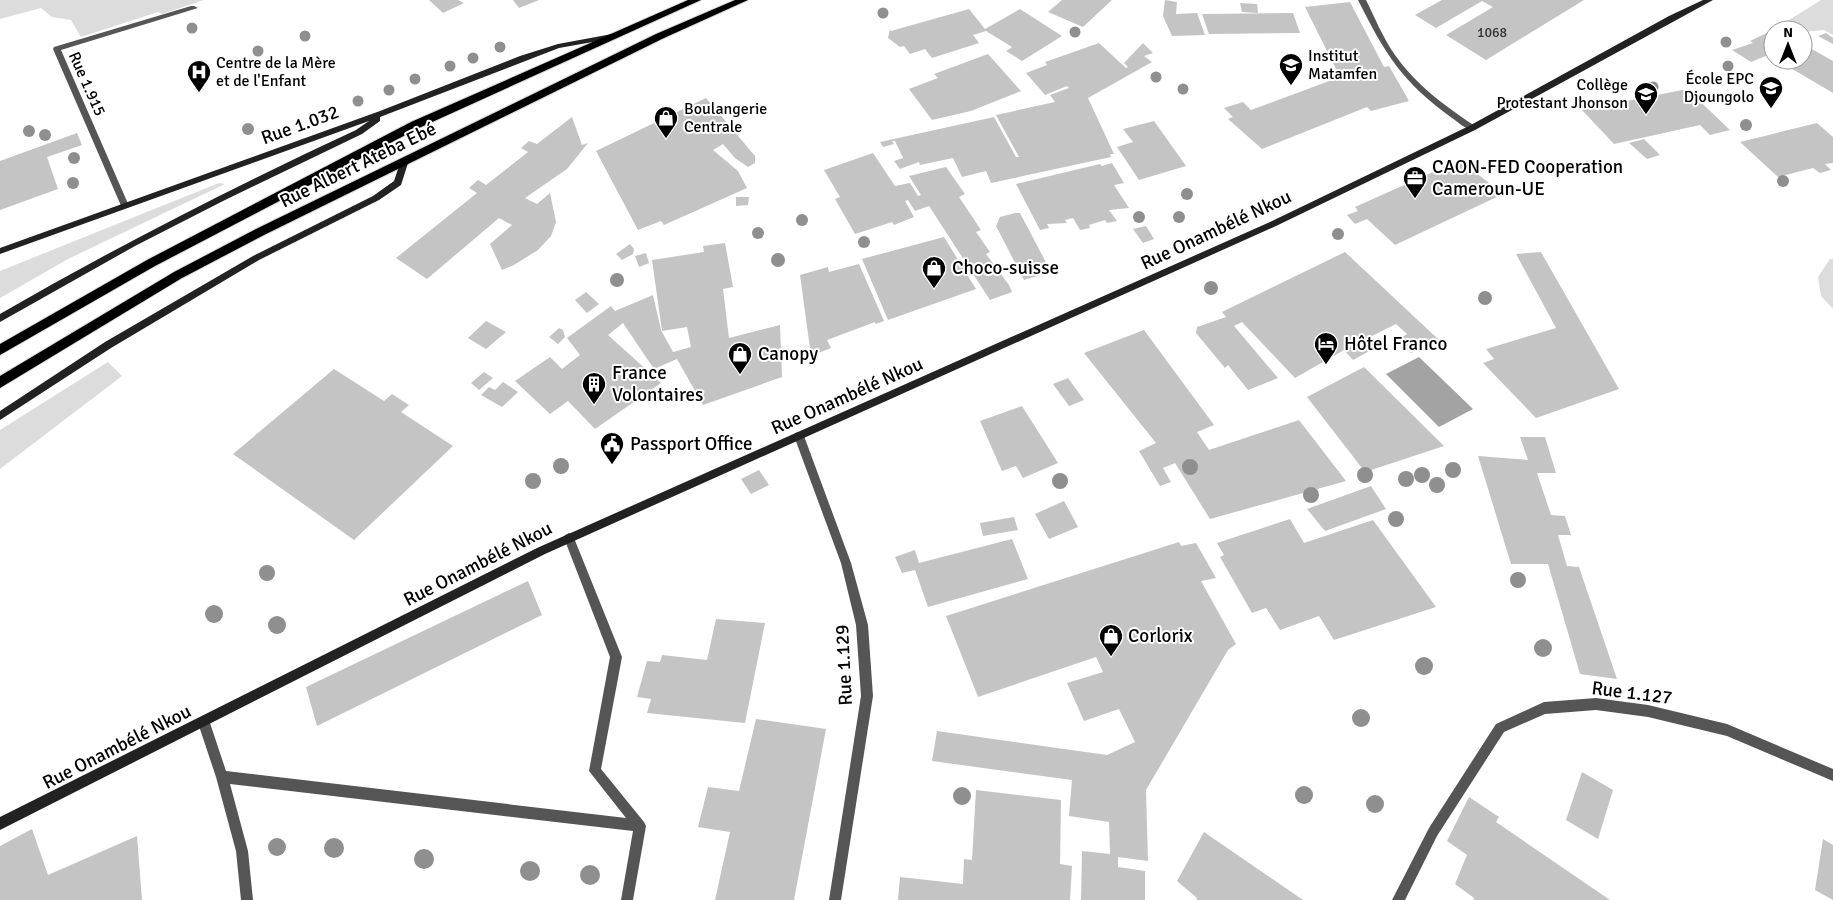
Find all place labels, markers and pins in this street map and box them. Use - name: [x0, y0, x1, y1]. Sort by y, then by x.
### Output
- place label: Institut Matamfen: [1308, 46, 1377, 84]
- school or university icon: Institut Matamfen: [1278, 52, 1304, 86]
- place label: Centre de la Mère et de l'Enfant: [216, 53, 336, 91]
- hospital icon: Centre de la Mère et de l'Enfant: [186, 59, 212, 93]
- place label: École EPC Djoungolo: [1684, 69, 1754, 107]
- place label: Collège Protestant Jhonson: [1496, 75, 1628, 113]
- school or university icon: École EPC Djoungolo: [1758, 75, 1784, 109]
- school or university icon: Collège Protestant Jhonson: [1633, 81, 1659, 115]
- place label: Boulangerie Centrale: [684, 99, 767, 137]
- shop icon: Boulangerie Centrale: [653, 105, 679, 139]
- place label: CAON-FED Cooperation Cameroun-UE: [1432, 155, 1623, 201]
- office icon: CAON-FED Cooperation Cameroun-UE: [1402, 165, 1428, 199]
- shop icon: Choco-suisse: [921, 255, 947, 289]
- place label: Choco-suisse: [952, 256, 1059, 280]
- hotel icon: Hôtel Franco: [1313, 331, 1339, 365]
- place label: Hôtel Franco: [1344, 332, 1447, 356]
- shop icon: Canopy: [727, 341, 753, 375]
- place label: Canopy: [758, 342, 818, 366]
- place label: France Volontaires: [612, 361, 703, 407]
- building icon: France Volontaires: [581, 371, 607, 405]
- public building icon: Passport Office: [599, 431, 625, 465]
- place label: Passport Office: [630, 432, 753, 456]
- shop icon: Corlorix: [1098, 623, 1124, 657]
- place label: Corlorix: [1128, 624, 1193, 648]

